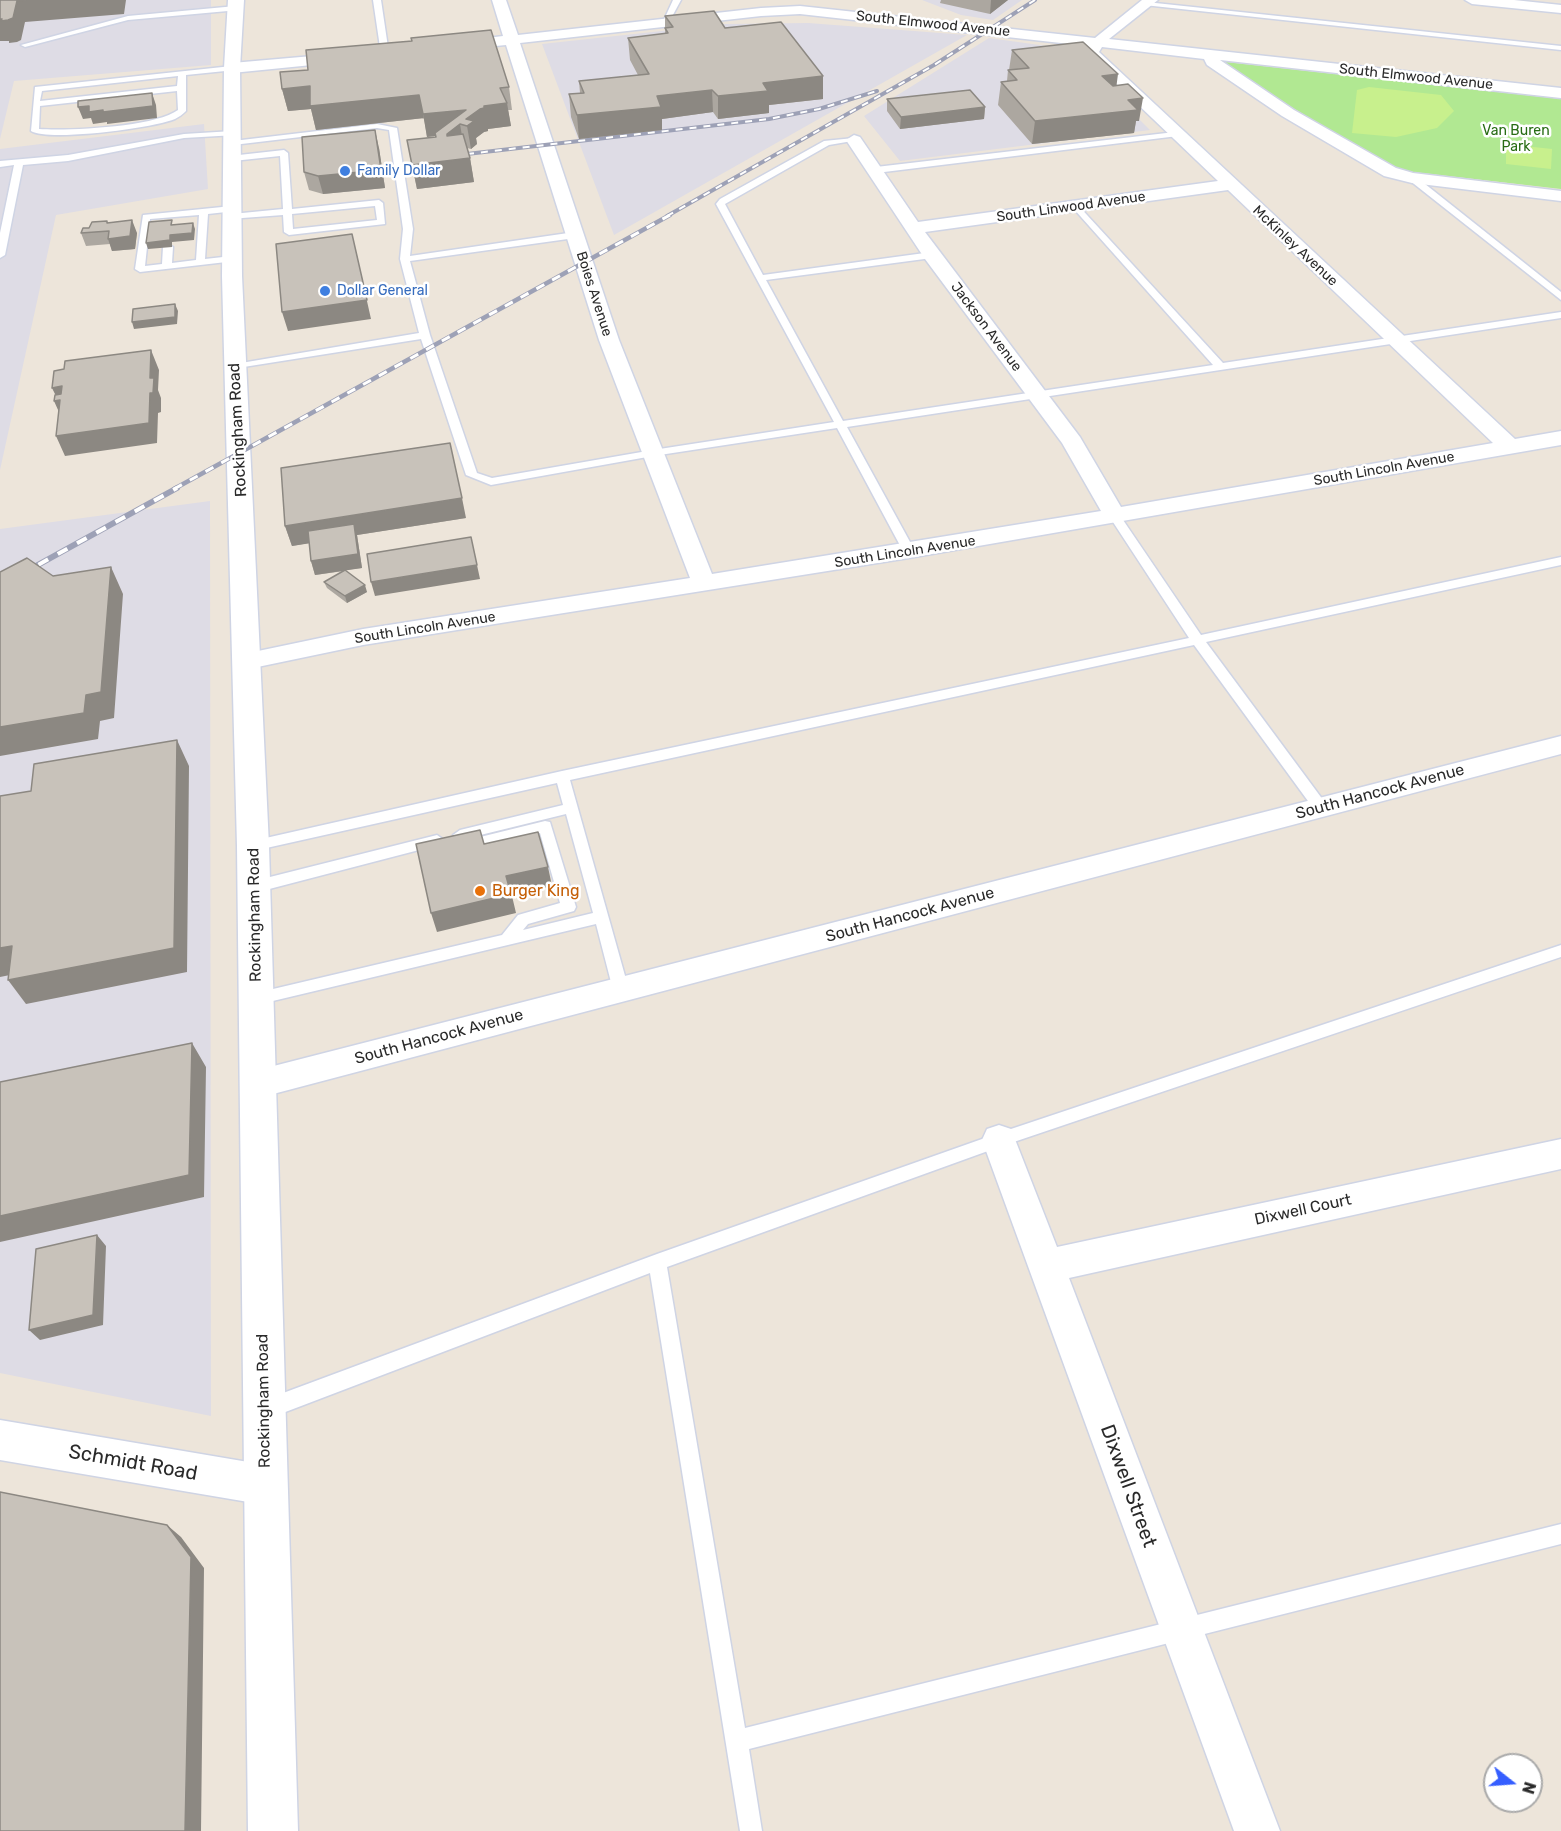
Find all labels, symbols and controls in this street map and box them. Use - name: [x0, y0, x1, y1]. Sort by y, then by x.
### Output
- street label: South Elmwood Avenue: [855, 8, 1011, 40]
- street label: South Elmwood Avenue: [1338, 61, 1494, 93]
- park label: Van Buren Park: [1482, 123, 1550, 156]
- place label: Family Dollar: [357, 163, 440, 179]
- marker: Family Dollar: [338, 164, 352, 178]
- street label: South Linwood Avenue: [995, 188, 1147, 226]
- street label: McKinley Avenue: [1249, 202, 1341, 290]
- street label: Boies Avenue: [572, 249, 616, 339]
- street label: Jackson Avenue: [947, 279, 1025, 375]
- place label: Dollar General: [337, 283, 428, 299]
- marker: Dollar General: [318, 284, 332, 298]
- street label: Rockingham Road: [225, 362, 251, 498]
- street label: South Lincoln Avenue: [1312, 448, 1456, 490]
- street label: South Lincoln Avenue: [833, 533, 977, 571]
- street label: South Lincoln Avenue: [353, 609, 497, 647]
- street label: South Hancock Avenue: [1294, 760, 1466, 824]
- street label: Rockingham Road: [244, 848, 266, 982]
- place label: Burger King: [492, 881, 579, 901]
- street label: South Hancock Avenue: [824, 883, 996, 947]
- marker: Burger King: [473, 884, 487, 898]
- street label: South Hancock Avenue: [353, 1005, 525, 1069]
- street label: Dixwell Court: [1253, 1190, 1353, 1230]
- street label: Rockingham Road: [253, 1334, 275, 1468]
- street label: Dixwell Street: [1095, 1421, 1161, 1551]
- street label: Schmidt Road: [67, 1440, 199, 1486]
- north arrow: [1483, 1753, 1543, 1813]
- text: N: [1518, 1780, 1540, 1796]

